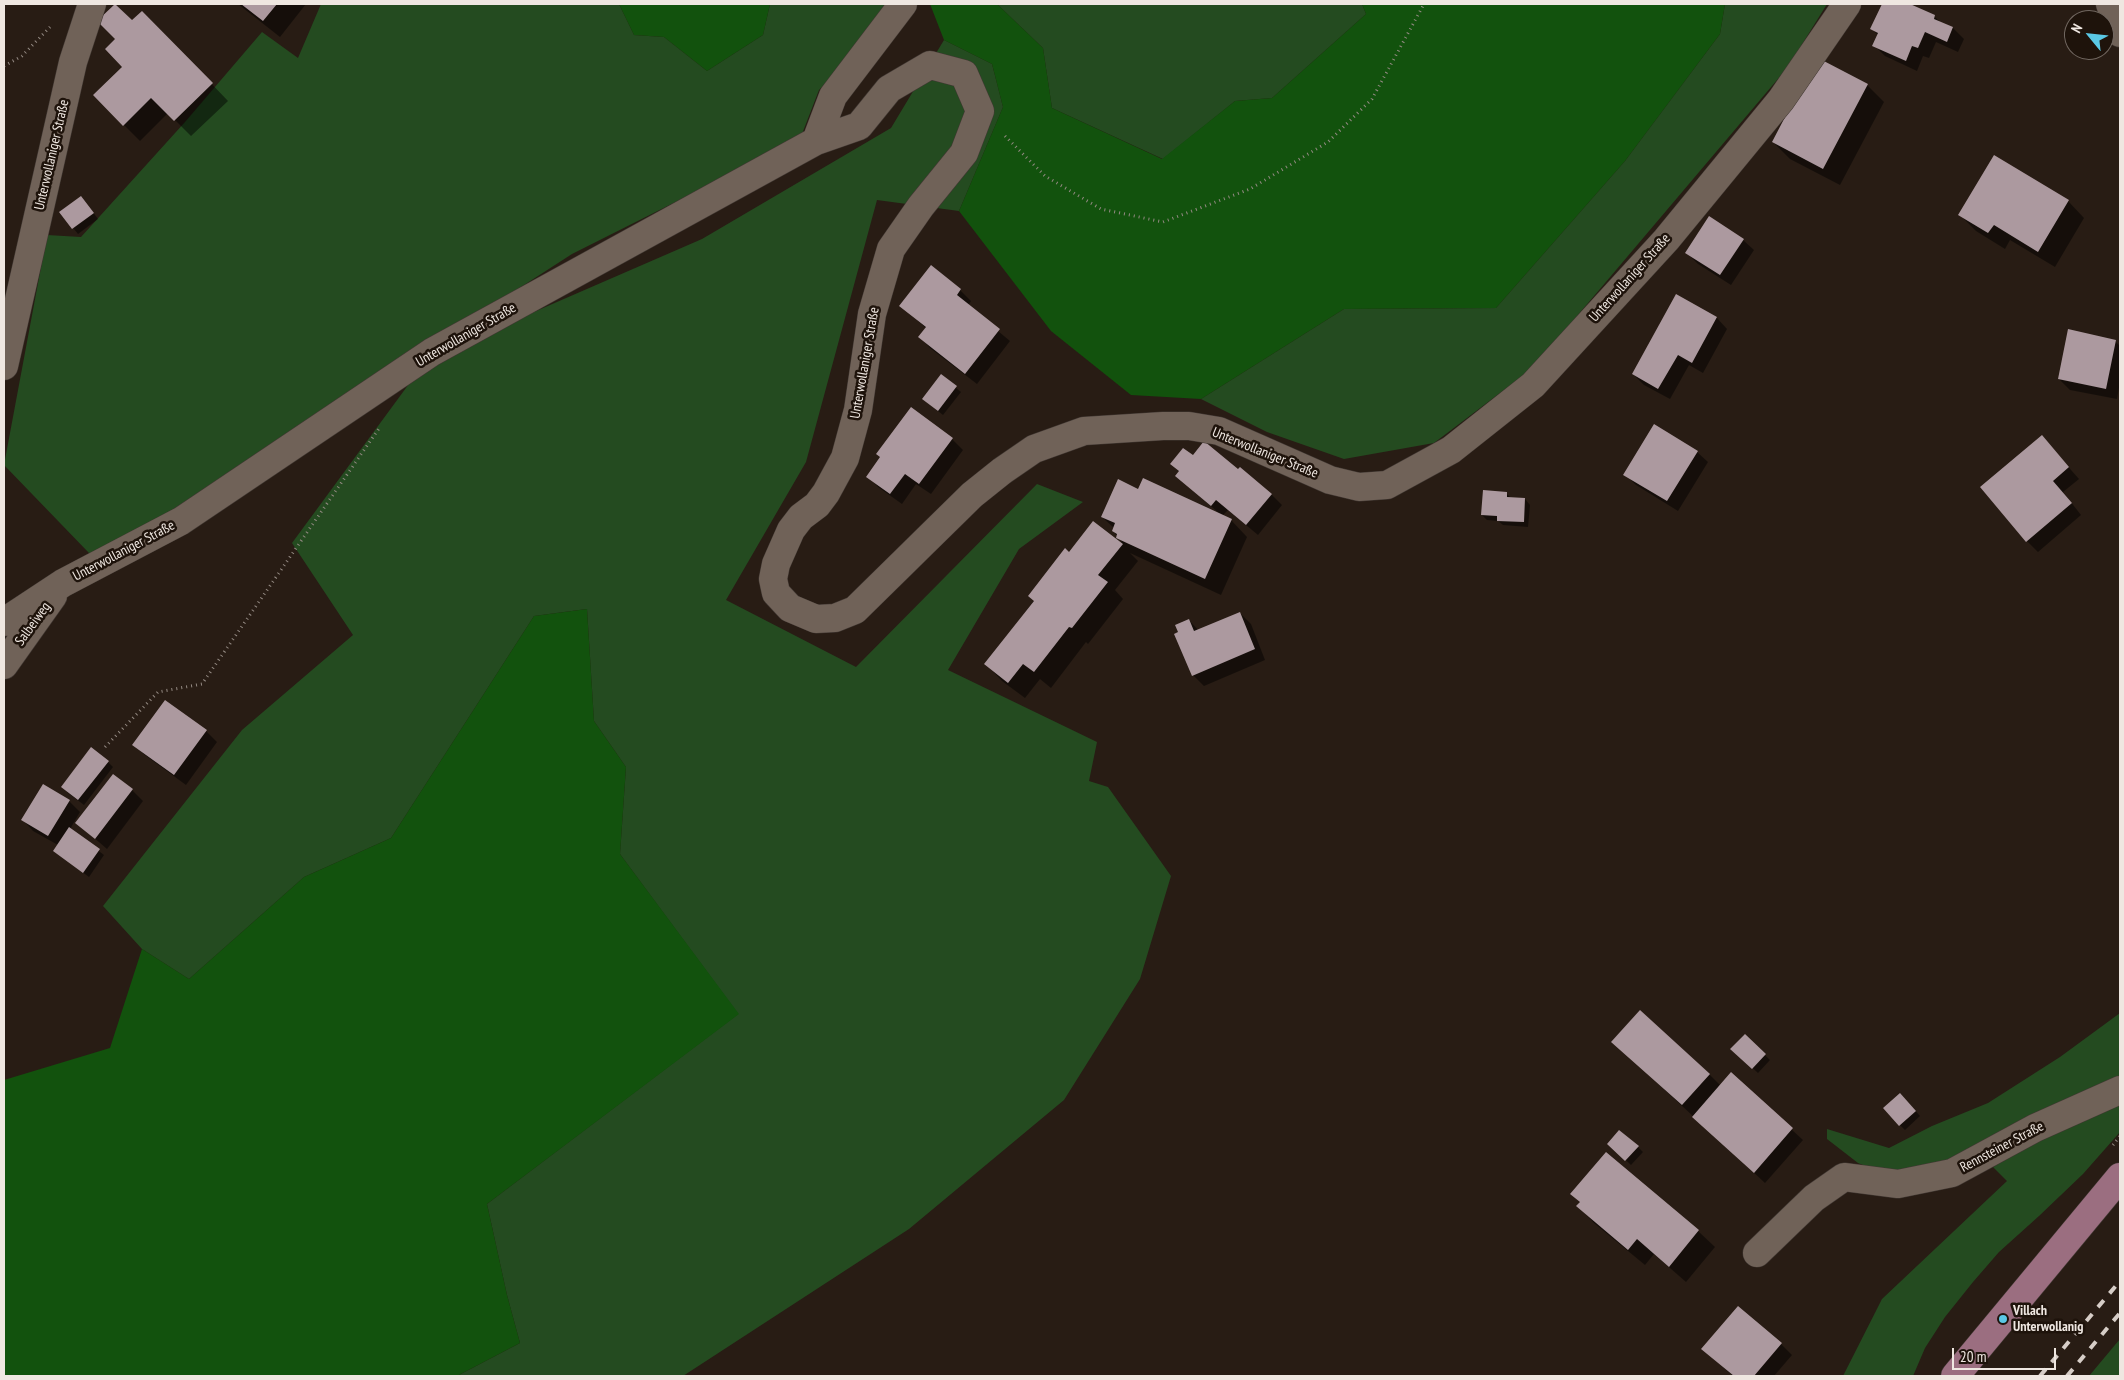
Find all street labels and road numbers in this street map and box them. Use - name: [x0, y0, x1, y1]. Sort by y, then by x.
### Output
- street label: Unterwollaniger Straße: [31, 98, 73, 212]
- street label: Unterwollaniger Straße: [1586, 230, 1674, 326]
- street label: Unterwollaniger Straße: [413, 300, 519, 370]
- street label: Unterwollaniger Straße: [847, 306, 883, 420]
- street label: Unterwollaniger Straße: [1210, 424, 1320, 482]
- street label: Unterwollaniger Straße: [70, 517, 178, 585]
- street label: Salbeiweg: [12, 599, 54, 649]
- street label: Rennsteiner Straße: [1957, 1118, 2047, 1176]

